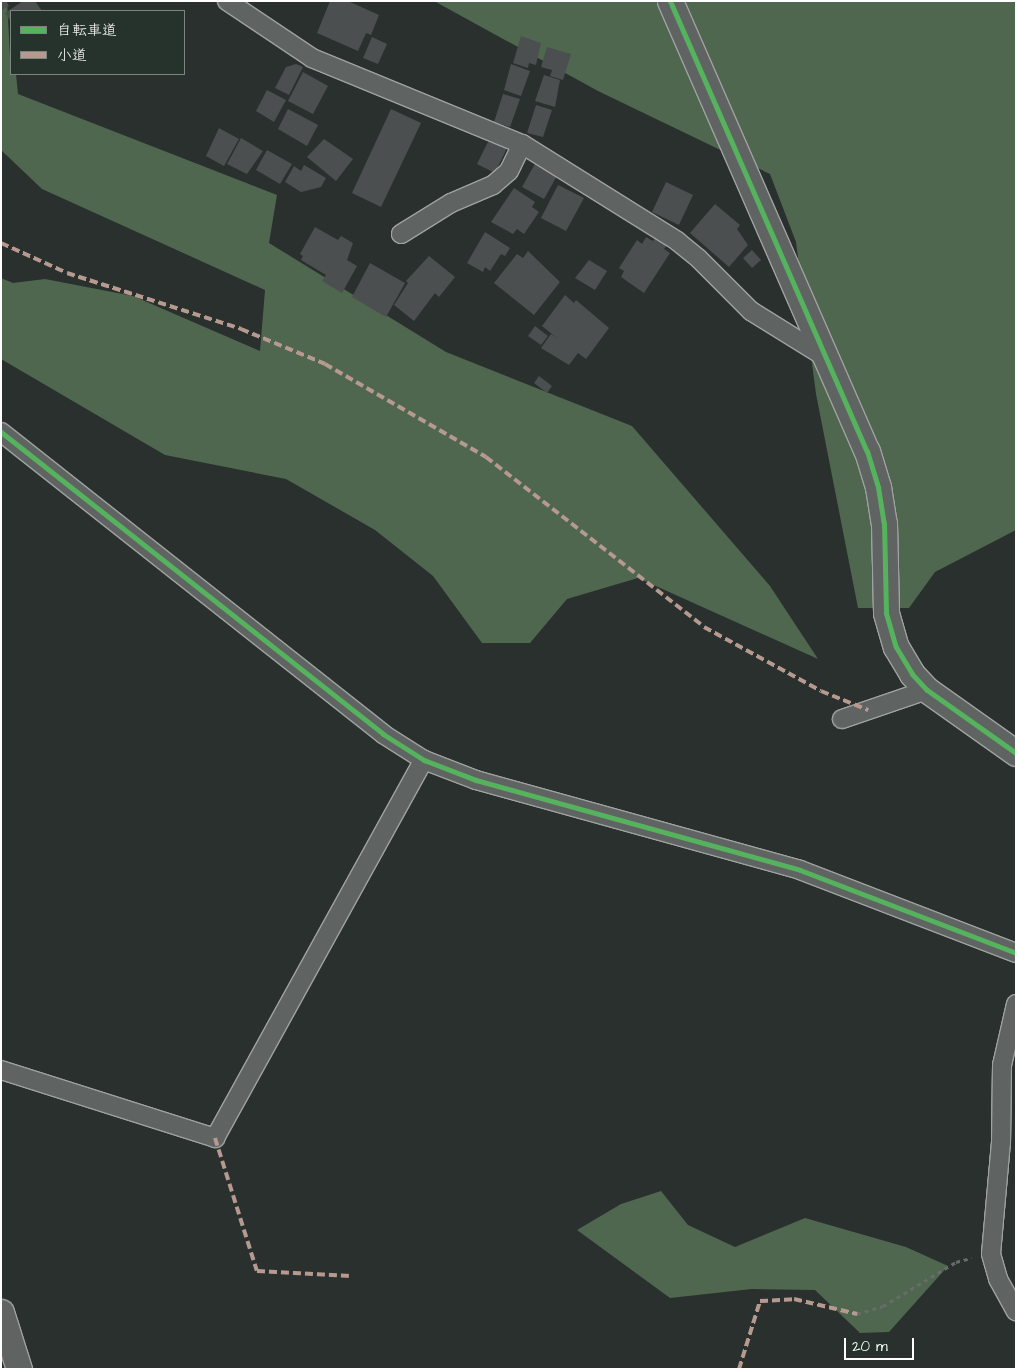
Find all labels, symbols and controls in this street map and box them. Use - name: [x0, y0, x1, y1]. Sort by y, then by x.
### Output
- legend: [10, 10, 185, 75]
- text: 自転車道: [57, 20, 117, 41]
- text: 小道: [57, 45, 87, 66]
- scale bar: [847, 1328, 917, 1360]
- text: 20 m: [852, 1336, 888, 1357]

